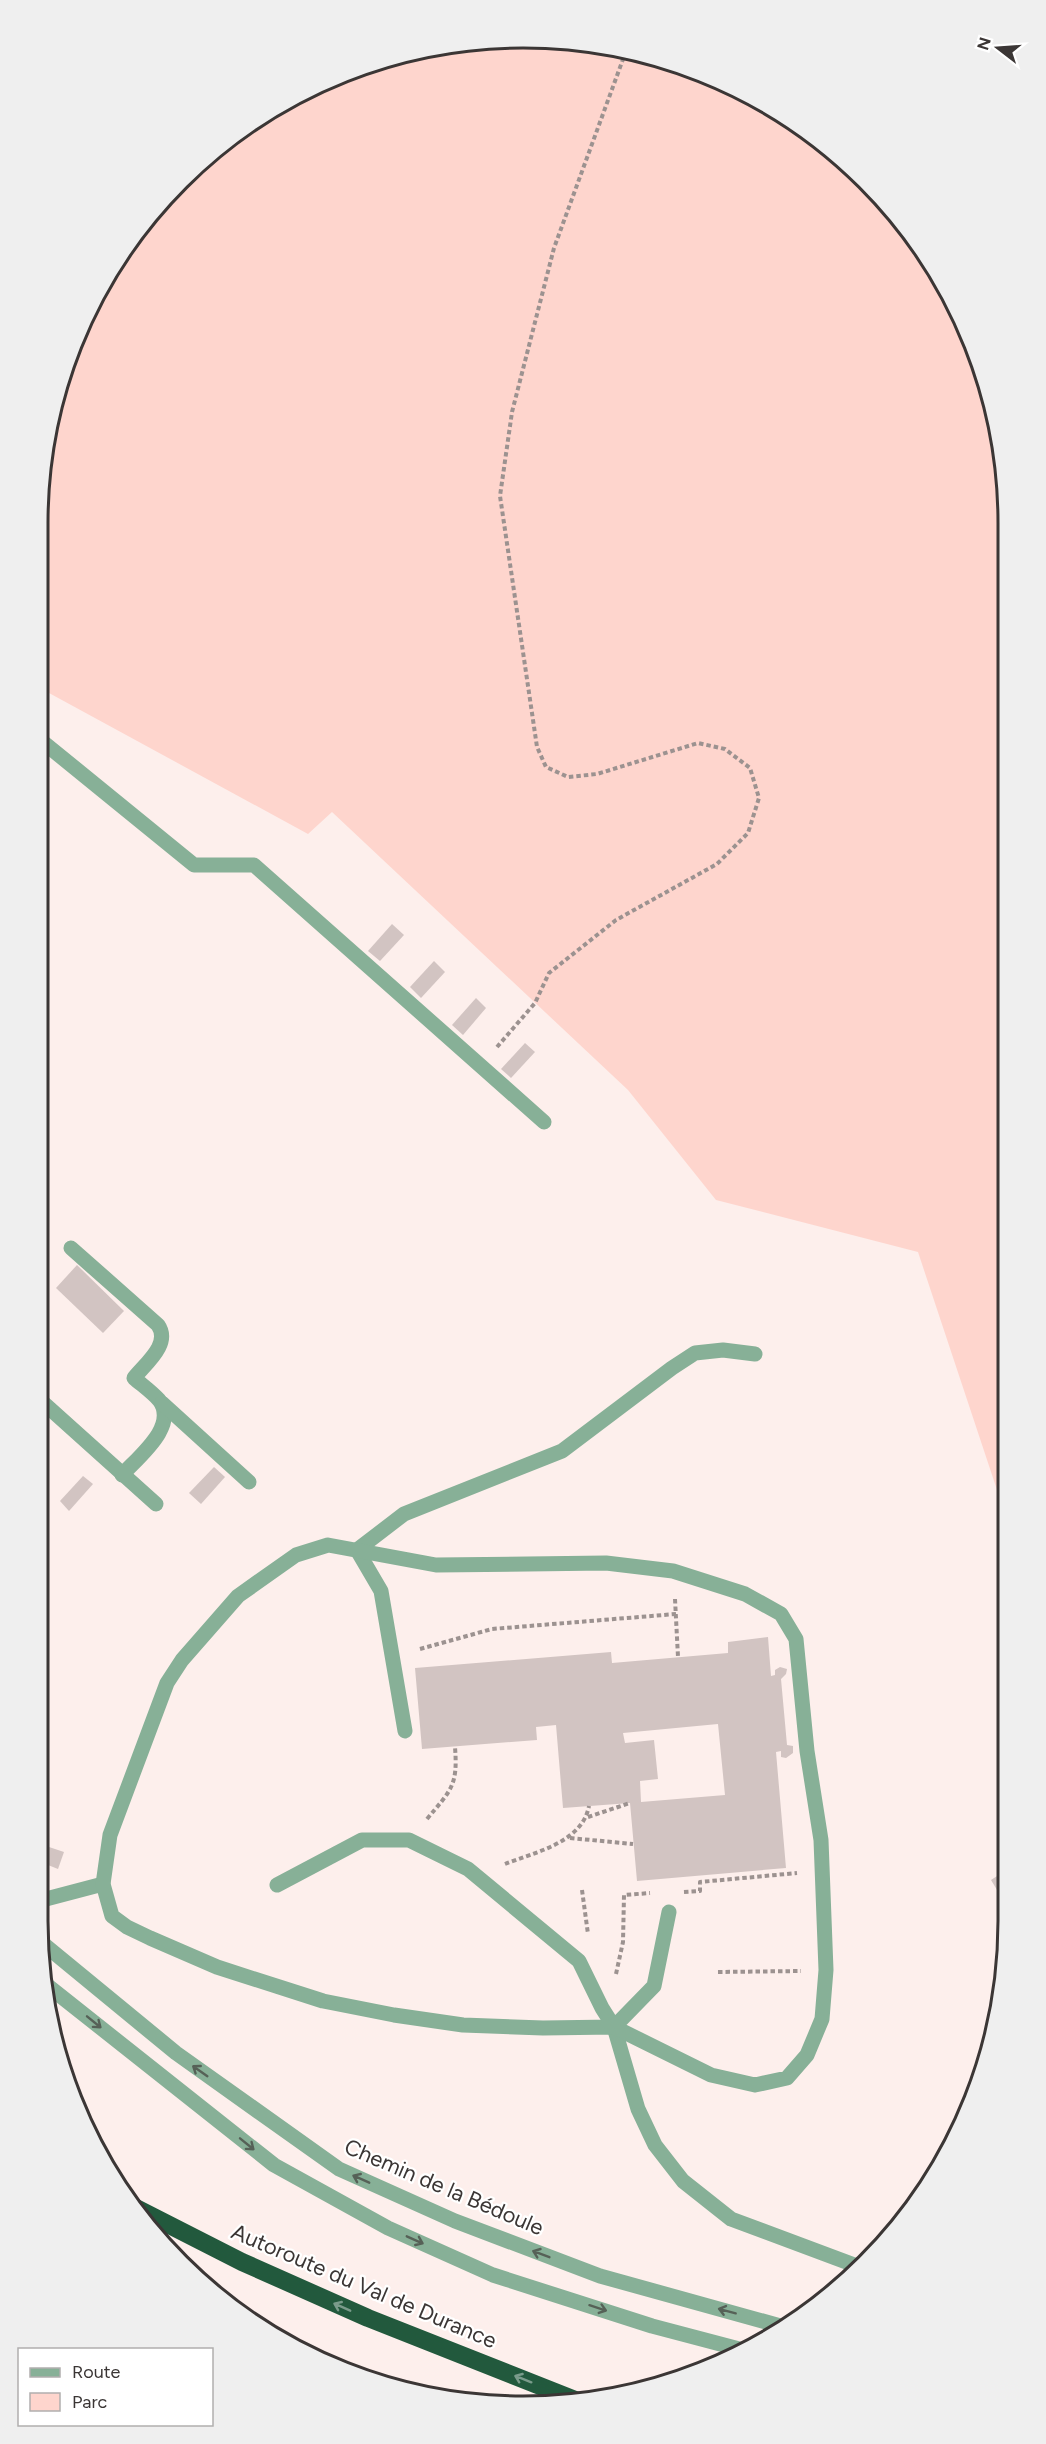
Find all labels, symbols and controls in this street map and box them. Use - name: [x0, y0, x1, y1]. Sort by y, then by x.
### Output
- north arrow: [968, 18, 1028, 78]
- text: N: [973, 35, 995, 52]
- one-way arrow: [86, 2016, 102, 2029]
- one-way arrow: [192, 2065, 208, 2077]
- street label: Chemin de la Bédoule: [340, 2133, 548, 2241]
- one-way arrow: [238, 2137, 254, 2150]
- one-way arrow: [353, 2173, 371, 2184]
- street label: Autoroute du Val de Durance: [227, 2218, 501, 2354]
- one-way arrow: [406, 2235, 424, 2247]
- one-way arrow: [532, 2247, 551, 2258]
- one-way arrow: [334, 2300, 352, 2312]
- one-way arrow: [588, 2304, 607, 2315]
- one-way arrow: [718, 2305, 737, 2316]
- legend: [18, 2348, 213, 2426]
- text: Route: [72, 2361, 121, 2383]
- one-way arrow: [515, 2373, 533, 2384]
- text: Parc: [72, 2391, 108, 2413]

